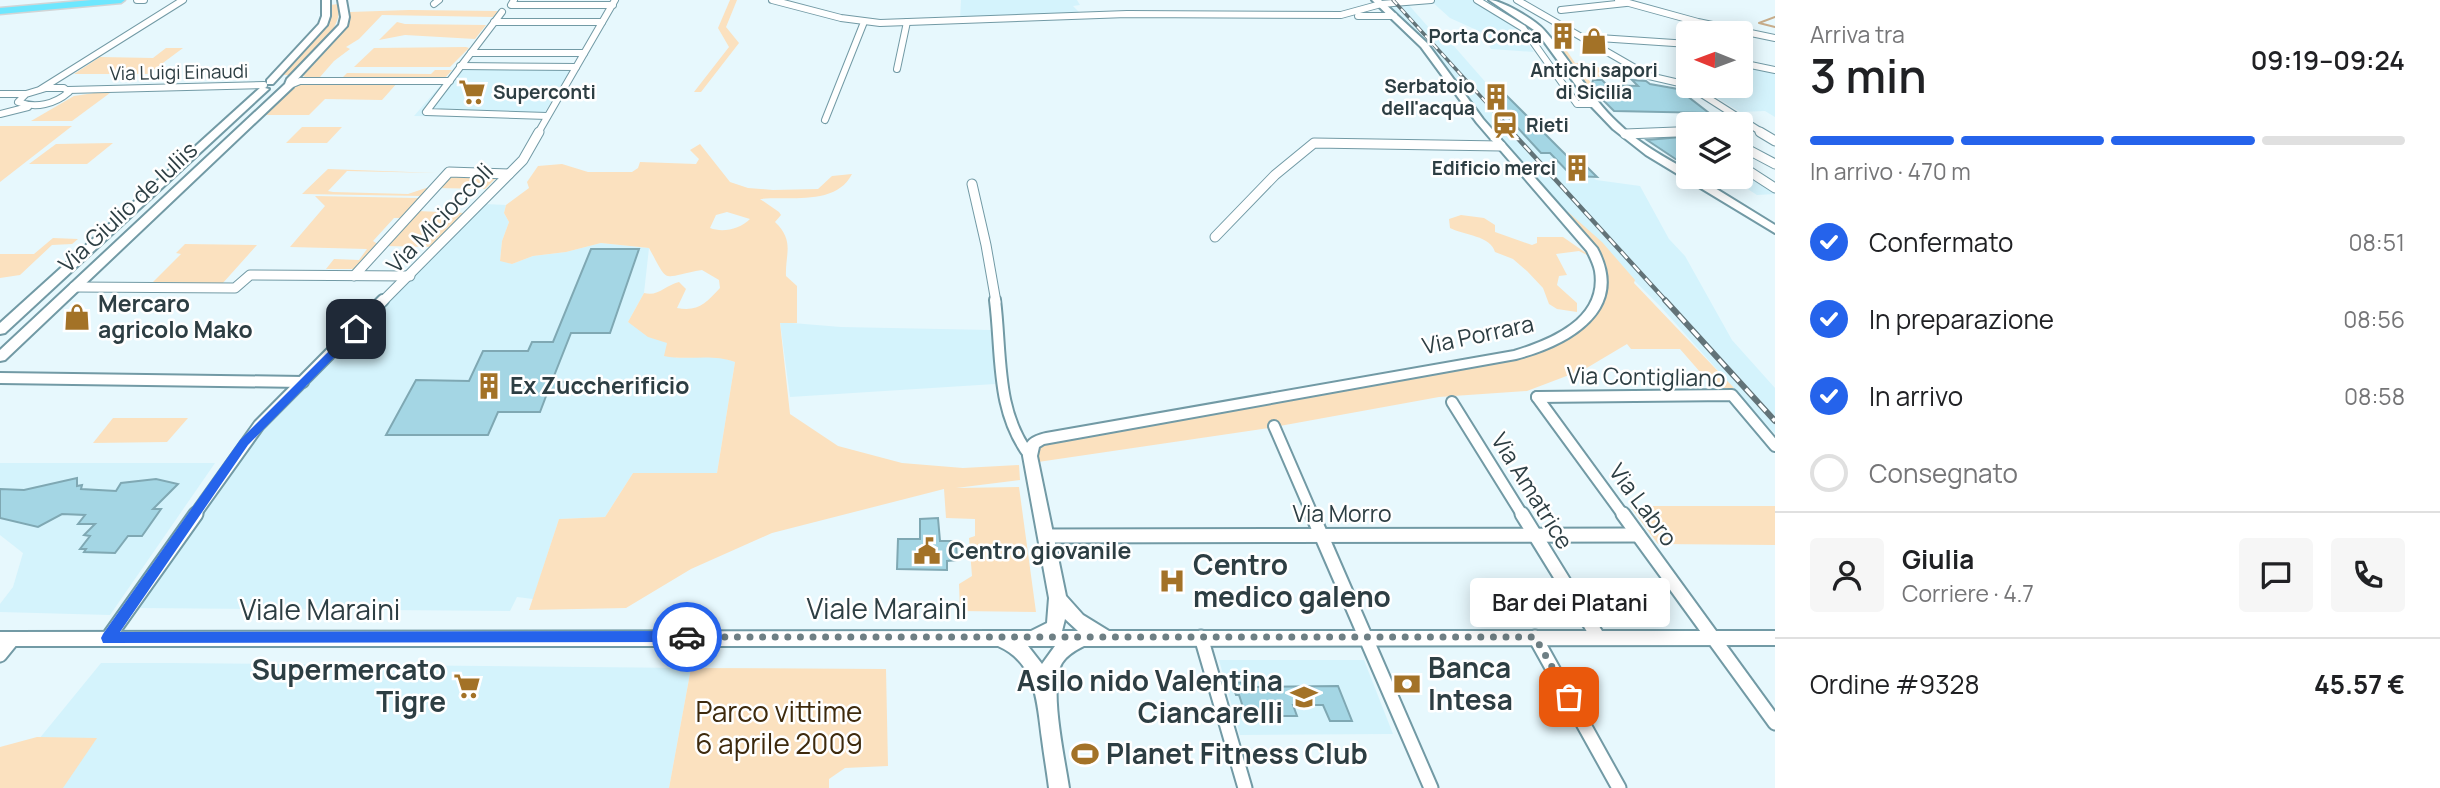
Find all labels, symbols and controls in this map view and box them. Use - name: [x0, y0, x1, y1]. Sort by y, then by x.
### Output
- text: Arriva tra: [1810, 18, 1905, 50]
- building icon: Porta Conca: [1548, 21, 1578, 51]
- north arrow: [1676, 21, 1754, 98]
- map controls: [1676, 21, 1753, 189]
- place label: Porta Conca: [1429, 23, 1542, 49]
- shop icon: Antichi sapori di Sicilia: [1579, 26, 1609, 56]
- text: 09:19–09:24: [2251, 42, 2405, 78]
- text: 3 min: [1810, 44, 1927, 107]
- place label: Antichi sapori di Sicilia: [1530, 57, 1658, 105]
- street label: Via Luigi Einaudi: [109, 58, 249, 86]
- place label: Serbatoio dell'acqua: [1381, 73, 1475, 121]
- supermarket icon: Superconti: [457, 77, 487, 107]
- place label: Superconti: [493, 79, 596, 105]
- building icon: Serbatoio dell'acqua: [1481, 82, 1511, 112]
- station icon: Rieti: [1490, 110, 1520, 140]
- place label: Rieti: [1526, 112, 1569, 138]
- button: layers: [1676, 112, 1753, 189]
- street label: Via Giulio de Iuliis: [51, 133, 204, 279]
- building icon: Edificio merci: [1562, 153, 1592, 183]
- street label: Via Micioccoli: [379, 155, 500, 279]
- place label: Edificio merci: [1432, 155, 1556, 181]
- text: In arrivo · 470 m: [1810, 155, 1971, 187]
- icon: check: [1810, 223, 1848, 261]
- text: Confermato: [1869, 224, 2013, 260]
- text: 08:51: [2348, 226, 2405, 258]
- place label: Mercaro agricolo Mako: [98, 287, 253, 345]
- pin: [326, 299, 386, 359]
- icon: check: [1810, 300, 1848, 338]
- text: In preparazione: [1869, 301, 2054, 337]
- shop icon: Mercaro agricolo Mako: [62, 302, 92, 332]
- text: 08:56: [2343, 303, 2405, 335]
- street label: Via Porrara: [1419, 307, 1536, 361]
- icon: home: [337, 310, 375, 348]
- street label: Via Contigliano: [1566, 359, 1726, 393]
- place label: Ex Zuccherificio: [510, 369, 689, 401]
- building icon: Ex Zuccherificio: [474, 371, 504, 401]
- icon: check: [1810, 377, 1848, 415]
- text: In arrivo: [1869, 378, 1963, 414]
- text: 08:58: [2344, 380, 2405, 412]
- street label: Via Amatrice: [1484, 426, 1581, 555]
- text: Consegnato: [1869, 455, 2018, 491]
- street label: Via Labro: [1602, 456, 1685, 552]
- street label: Via Morro: [1292, 497, 1392, 529]
- place label: Centro giovanile: [948, 534, 1132, 566]
- public building icon: Centro giovanile: [912, 536, 942, 566]
- button: person: [1810, 538, 1884, 612]
- button: chat: [2239, 538, 2313, 612]
- button: phone: [2331, 538, 2405, 612]
- text: Giulia: [1902, 541, 1974, 577]
- place label: Centro medico galeno: [1193, 545, 1391, 615]
- hospital icon: Centro medico galeno: [1157, 566, 1187, 596]
- text: Corriere · 4.7: [1902, 577, 2034, 609]
- callout: Bar dei Platani: [1469, 578, 1669, 627]
- text: Bar dei Platani: [1492, 586, 1648, 618]
- street label: Viale Maraini: [807, 589, 967, 627]
- street label: Viale Maraini: [240, 590, 400, 628]
- courier: [652, 602, 722, 672]
- icon: car: [668, 618, 706, 656]
- place label: Banca Intesa: [1428, 648, 1513, 718]
- place label: Supermercato Tigre: [251, 650, 446, 720]
- place label: Asilo nido Valentina Ciancarelli: [1017, 661, 1283, 731]
- text: Ordine #9328: [1810, 666, 1980, 702]
- text: 45.57 €: [2314, 666, 2405, 702]
- pin: [1539, 667, 1599, 727]
- bank icon: Banca Intesa: [1392, 669, 1422, 699]
- supermarket icon: Supermercato Tigre: [452, 671, 482, 701]
- icon: bag: [1550, 678, 1588, 716]
- school or university icon: Asilo nido Valentina Ciancarelli: [1289, 682, 1319, 712]
- park label: Parco vittime 6 aprile 2009: [695, 692, 863, 762]
- place label: Planet Fitness Club: [1106, 734, 1368, 772]
- sports icon: Planet Fitness Club: [1070, 739, 1100, 769]

